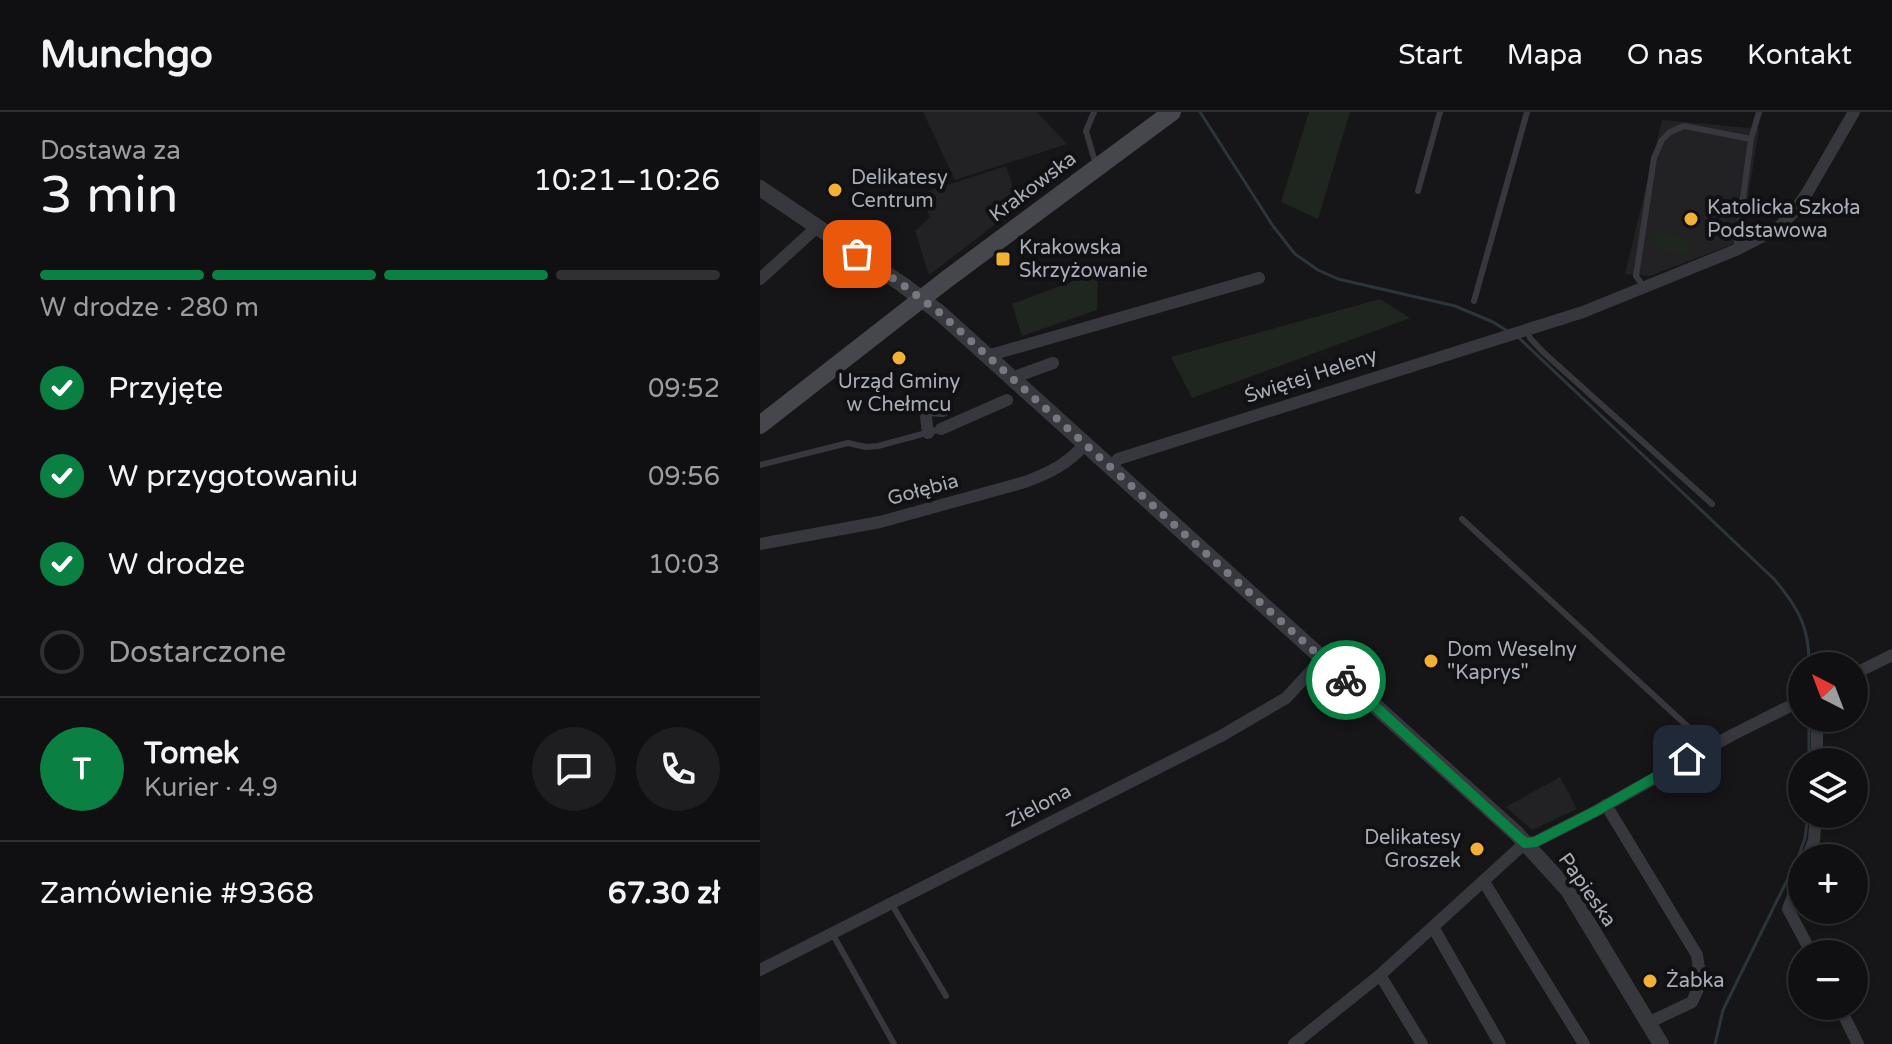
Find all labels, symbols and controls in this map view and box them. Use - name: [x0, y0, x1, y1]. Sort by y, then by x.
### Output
- text: Munchgo: [40, 32, 213, 78]
- text: Start: [1398, 38, 1463, 72]
- text: Mapa: [1507, 38, 1583, 72]
- text: O nas: [1627, 38, 1703, 72]
- text: Kontakt: [1747, 38, 1852, 72]
- text: Dostawa za: [40, 135, 181, 166]
- street label: Krakowska: [985, 147, 1081, 227]
- text: 10:21–10:26: [533, 162, 720, 199]
- text: 3 min: [40, 164, 179, 227]
- place label: Delikatesy Centrum: [851, 166, 948, 213]
- marker: Delikatesy Centrum: [826, 181, 844, 199]
- place label: Katolicka Szkoła Podstawowa: [1707, 196, 1860, 243]
- marker: Katolicka Szkoła Podstawowa: [1682, 210, 1700, 228]
- pin: [823, 220, 891, 288]
- icon: bag: [835, 232, 879, 276]
- place label: Krakowska Skrzyżowanie: [1019, 236, 1148, 283]
- marker: Krakowska Skrzyżowanie: [994, 250, 1012, 268]
- text: W drodze · 280 m: [40, 292, 259, 323]
- street label: Świętej Heleny: [1241, 342, 1381, 409]
- marker: Urząd Gminy w Chełmcu: [890, 349, 908, 367]
- icon: check: [40, 366, 84, 410]
- text: Przyjęte: [108, 370, 223, 407]
- place label: Urząd Gminy w Chełmcu: [838, 370, 961, 417]
- text: 09:52: [648, 373, 720, 404]
- icon: check: [40, 454, 84, 498]
- text: W przygotowaniu: [108, 458, 358, 495]
- text: 09:56: [648, 461, 720, 492]
- street label: Gołębia: [885, 469, 961, 511]
- icon: check: [40, 542, 84, 586]
- text: W drodze: [108, 546, 245, 583]
- text: 10:03: [648, 549, 720, 580]
- text: Dostarczone: [108, 634, 286, 671]
- place label: Dom Weselny "Kaprys": [1447, 638, 1577, 685]
- courier: [1306, 640, 1386, 720]
- marker: Dom Weselny "Kaprys": [1422, 652, 1440, 670]
- north arrow: [1788, 652, 1868, 732]
- map controls: [1788, 652, 1868, 1020]
- icon: bike: [1324, 658, 1368, 702]
- pin: [1653, 725, 1721, 793]
- button: chat: [532, 727, 616, 811]
- button: phone: [636, 727, 720, 811]
- text: Tomek: [144, 735, 239, 772]
- icon: home: [1665, 737, 1709, 781]
- button: layers: [1788, 748, 1868, 828]
- text: T: [73, 751, 91, 788]
- text: Kurier · 4.9: [144, 772, 278, 803]
- street label: Zielona: [1003, 779, 1075, 833]
- place label: Delikatesy Groszek: [1364, 826, 1461, 873]
- marker: Delikatesy Groszek: [1468, 840, 1486, 858]
- button: +: [1788, 844, 1868, 924]
- street label: Papieska: [1553, 848, 1621, 932]
- text: Zamówienie #9368: [40, 875, 314, 912]
- text: 67.30 zł: [608, 875, 720, 912]
- button: −: [1788, 940, 1868, 1020]
- place label: Żabka: [1666, 969, 1725, 993]
- marker: Żabka: [1641, 972, 1659, 990]

